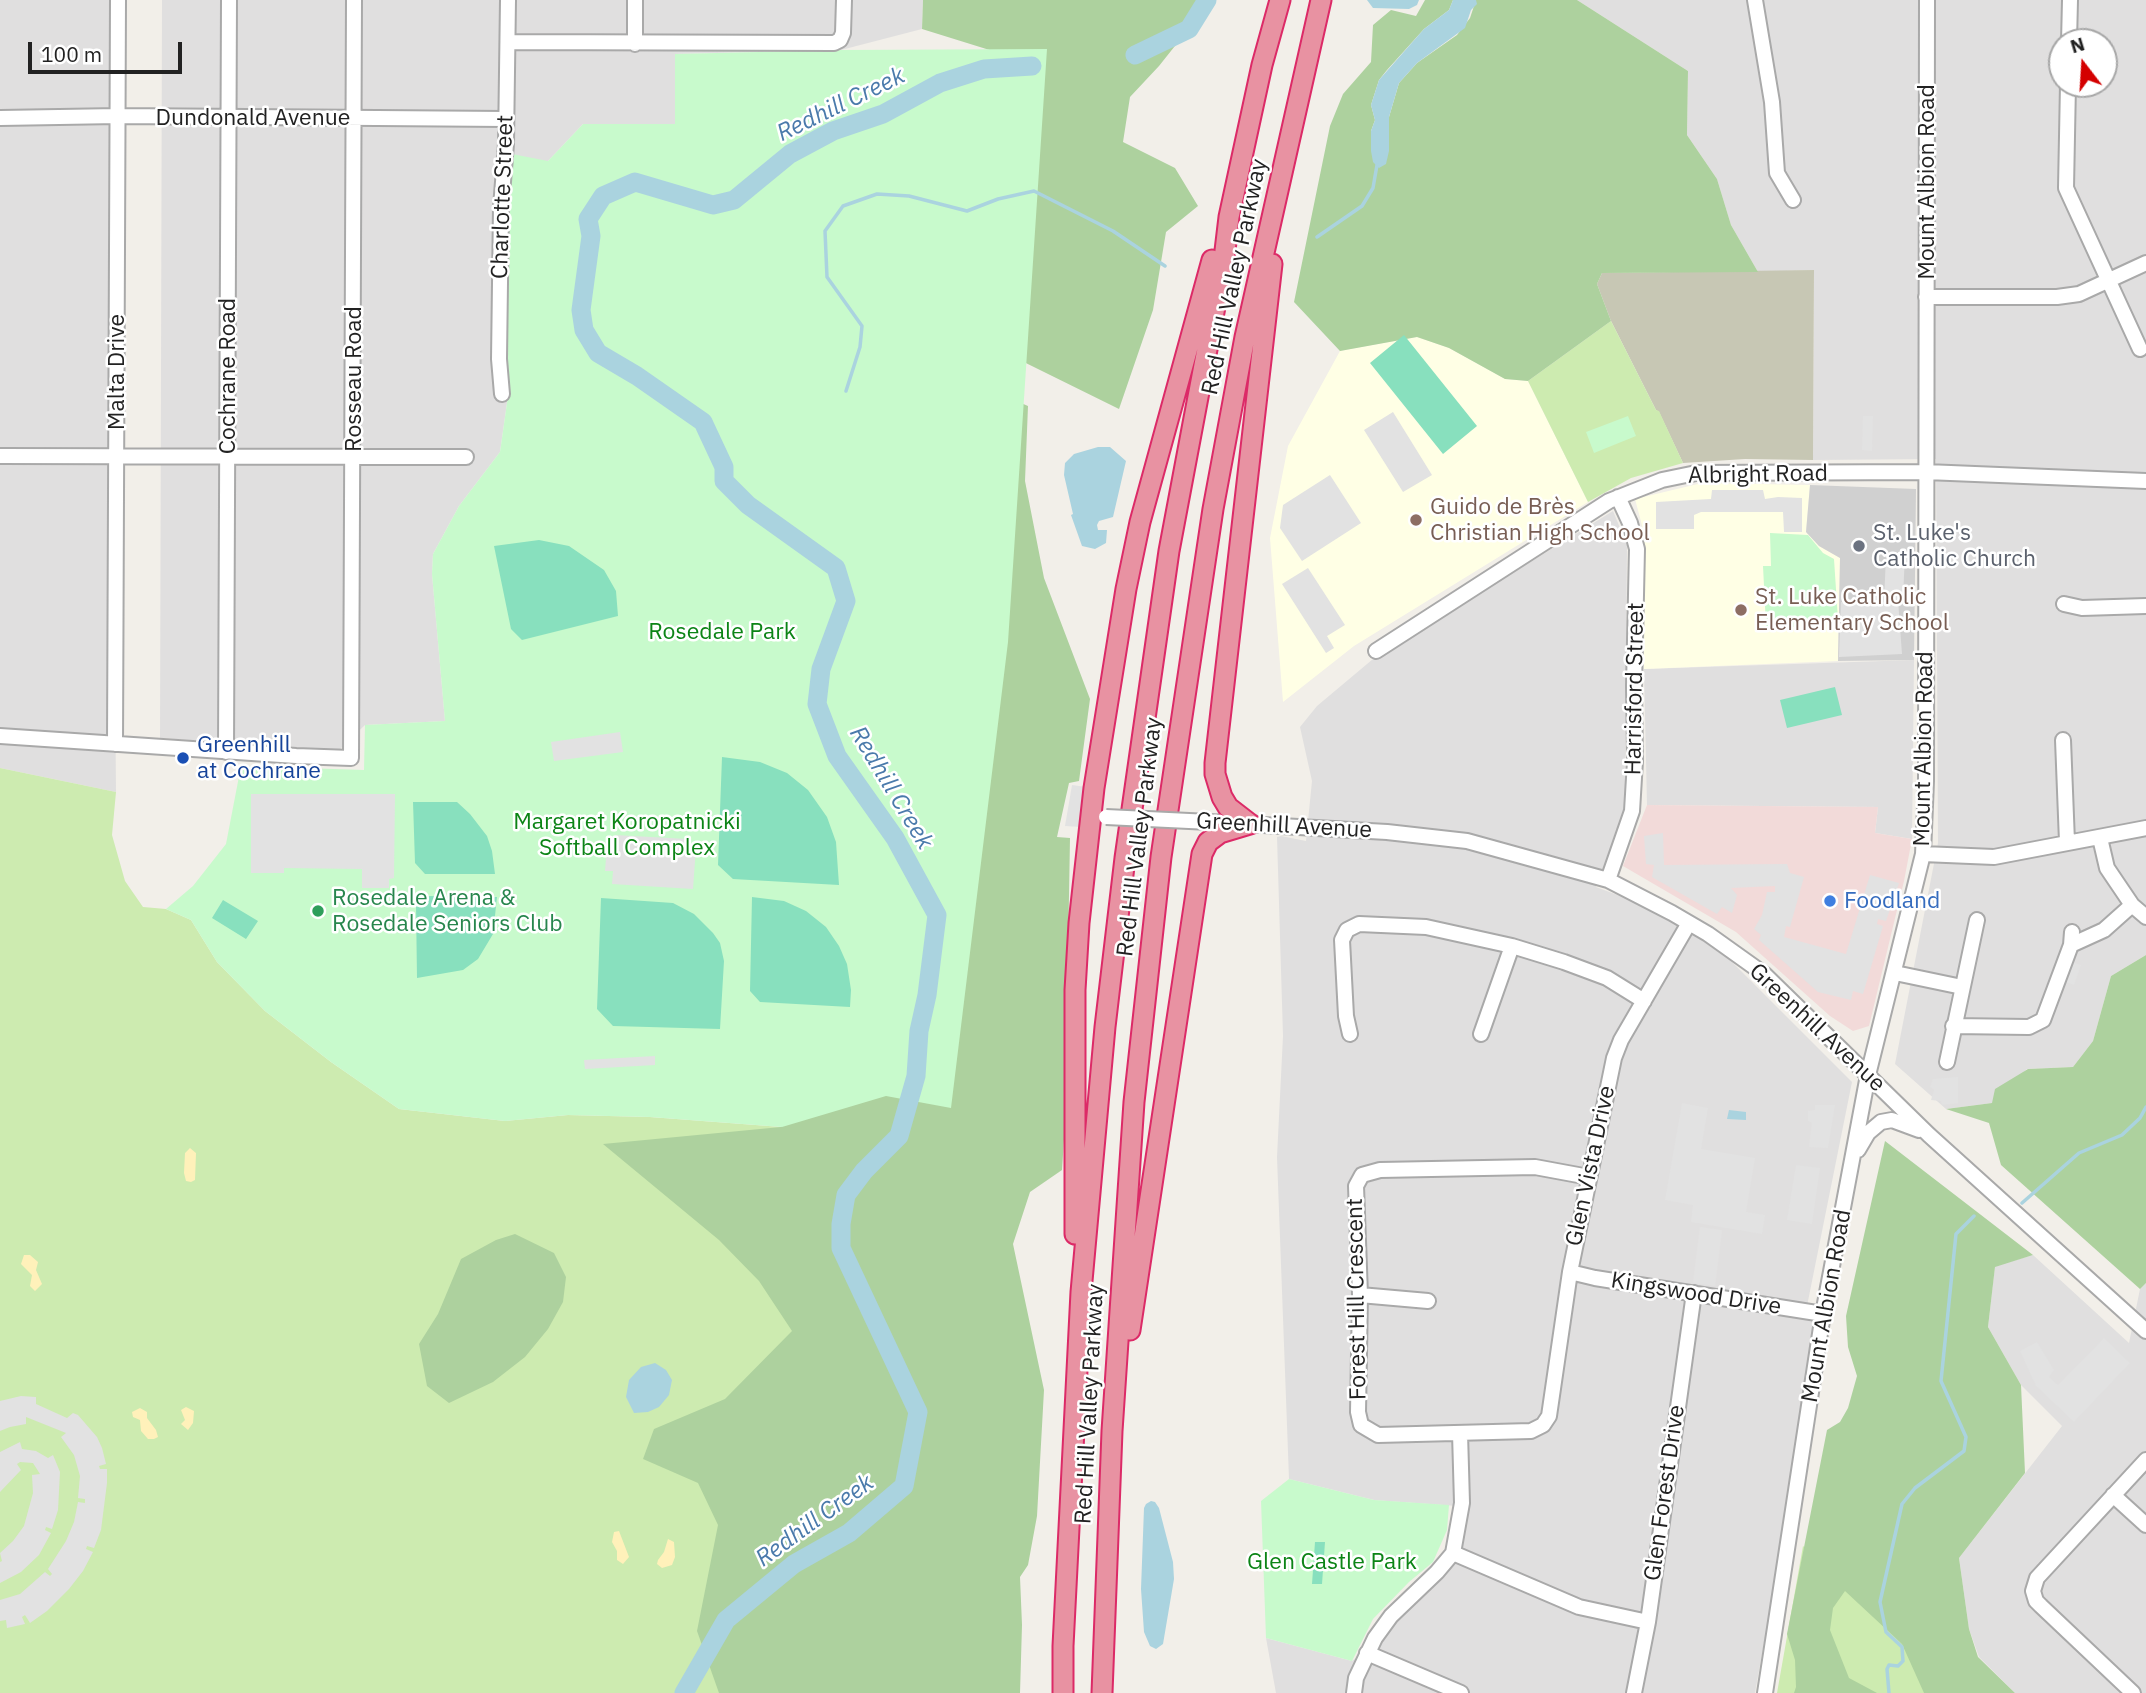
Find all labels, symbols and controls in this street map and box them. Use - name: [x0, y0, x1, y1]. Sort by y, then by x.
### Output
- scale bar: [32, 28, 186, 72]
- north arrow: [2048, 28, 2118, 98]
- text: N: [2067, 31, 2088, 58]
- text: 100 m: [41, 40, 102, 68]
- water label: Redhill Creek: [772, 62, 910, 148]
- street label: Mount Albion Road: [1913, 84, 1941, 280]
- street label: Dundonald Avenue: [156, 104, 350, 132]
- street label: Charlotte Street: [486, 114, 520, 280]
- street label: Red Hill Valley Parkway: [1196, 156, 1274, 398]
- street label: Cochrane Road: [214, 298, 242, 454]
- street label: Rosseau Road: [340, 306, 368, 452]
- street label: Malta Drive: [103, 314, 131, 430]
- street label: Albright Road: [1688, 460, 1828, 490]
- place label: Guido de Brès Christian High School: [1430, 493, 1650, 547]
- marker: Guido de Brès Christian High School: [1408, 512, 1424, 528]
- place label: St. Luke's Catholic Church: [1873, 519, 2036, 573]
- marker: St. Luke's Catholic Church: [1851, 538, 1867, 554]
- place label: St. Luke Catholic Elementary School: [1755, 583, 1949, 637]
- street label: Harrisford Street: [1620, 602, 1650, 776]
- marker: St. Luke Catholic Elementary School: [1733, 602, 1749, 618]
- park label: Rosedale Park: [648, 618, 796, 646]
- street label: Mount Albion Road: [1908, 651, 1940, 847]
- street label: Red Hill Valley Parkway: [1112, 716, 1168, 958]
- water label: Redhill Creek: [843, 721, 939, 855]
- place label: Greenhill at Cochrane: [197, 731, 321, 785]
- marker: Greenhill at Cochrane: [175, 750, 191, 766]
- park label: Margaret Koropatnicki Softball Complex: [513, 808, 741, 862]
- street label: Greenhill Avenue: [1195, 808, 1373, 844]
- place label: Rosedale Arena & Rosedale Seniors Club: [332, 884, 563, 938]
- place label: Foodland: [1844, 887, 1940, 915]
- marker: Foodland: [1822, 893, 1838, 909]
- marker: Rosedale Arena & Rosedale Seniors Club: [310, 903, 326, 919]
- street label: Greenhill Avenue: [1743, 958, 1891, 1098]
- street label: Glen Vista Drive: [1561, 1083, 1621, 1249]
- street label: Forest Hill Crescent: [1341, 1198, 1373, 1400]
- street label: Mount Albion Road: [1796, 1207, 1858, 1405]
- street label: Kingswood Drive: [1609, 1267, 1783, 1321]
- street label: Red Hill Valley Parkway: [1070, 1283, 1110, 1525]
- street label: Glen Forest Drive: [1639, 1403, 1691, 1583]
- water label: Redhill Creek: [750, 1469, 880, 1573]
- park label: Glen Castle Park: [1247, 1548, 1417, 1576]

